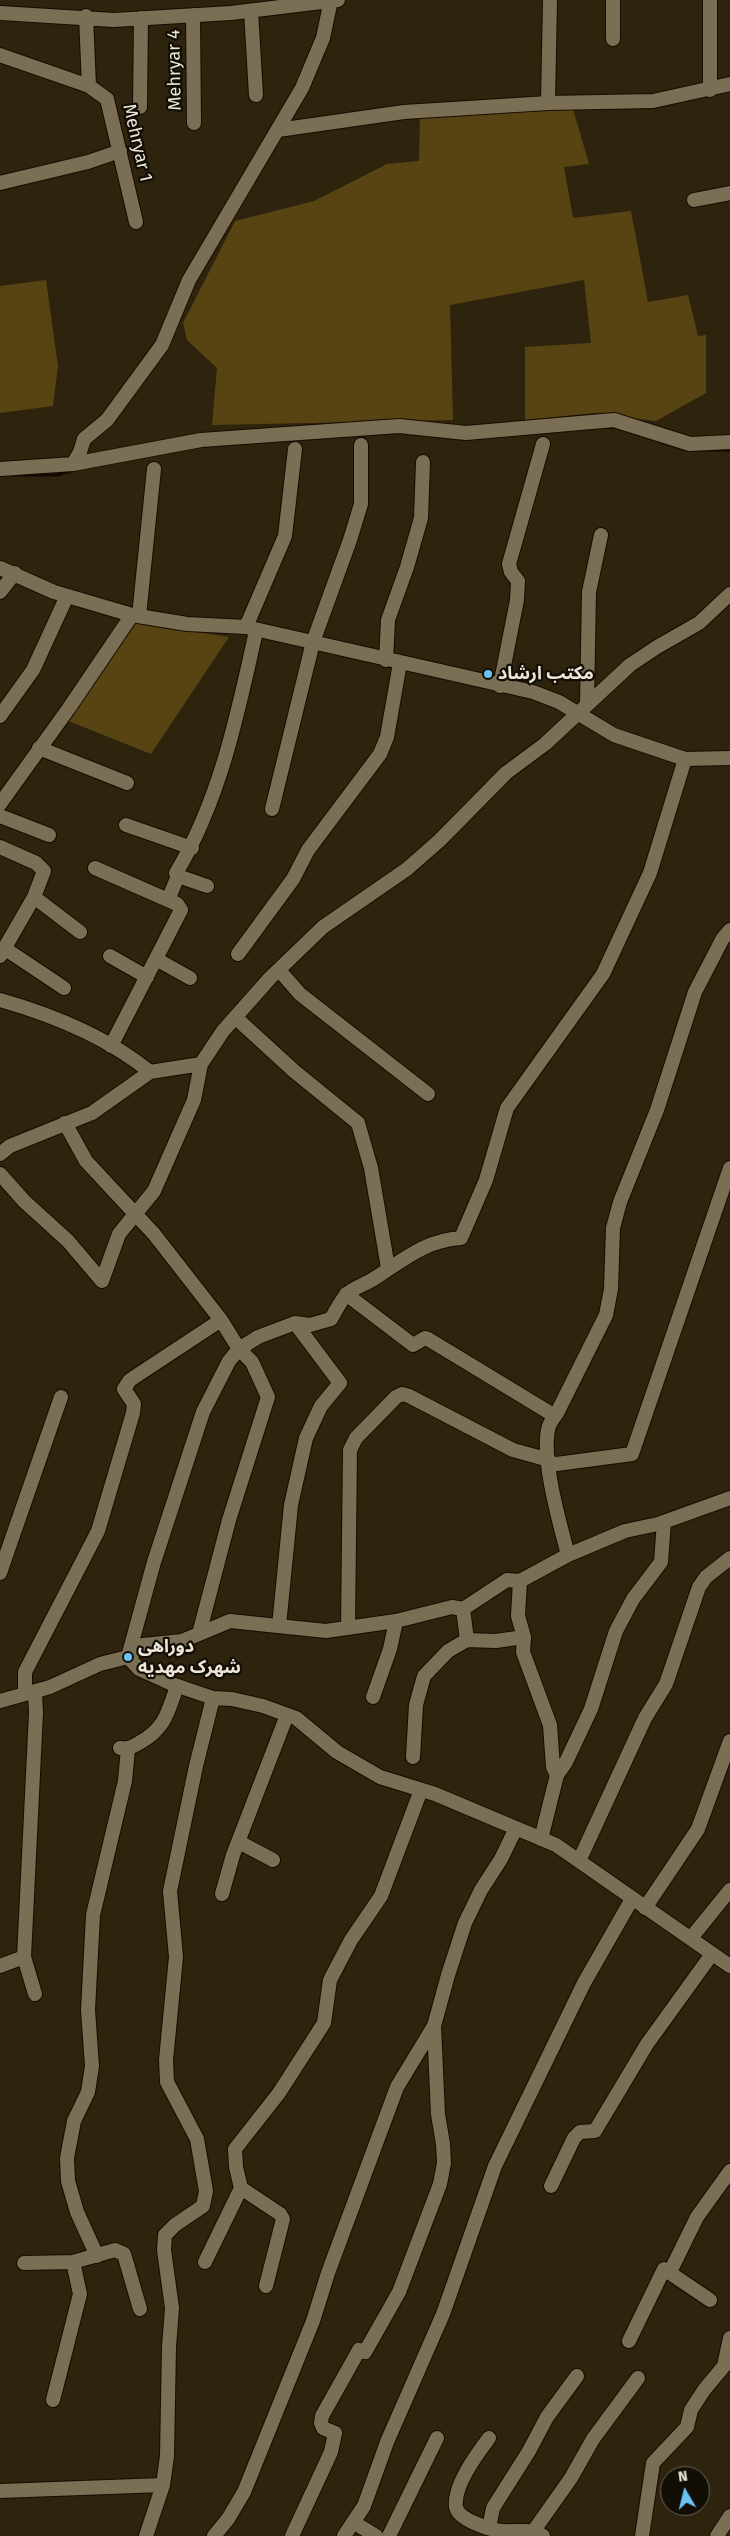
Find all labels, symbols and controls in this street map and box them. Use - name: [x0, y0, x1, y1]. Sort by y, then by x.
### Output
- street label: Mehryar 4: [163, 29, 187, 111]
- street label: Mehryar 1: [118, 102, 156, 184]
- place label: مکتب ارشاد: [498, 663, 594, 685]
- marker: مکتب ارشاد: [482, 668, 494, 680]
- place label: دوراهی شهرک مهدیه: [138, 1636, 241, 1678]
- marker: دوراهی شهرک مهدیه: [122, 1651, 134, 1663]
- north arrow: [660, 2466, 710, 2516]
- text: N: [677, 2468, 689, 2486]

